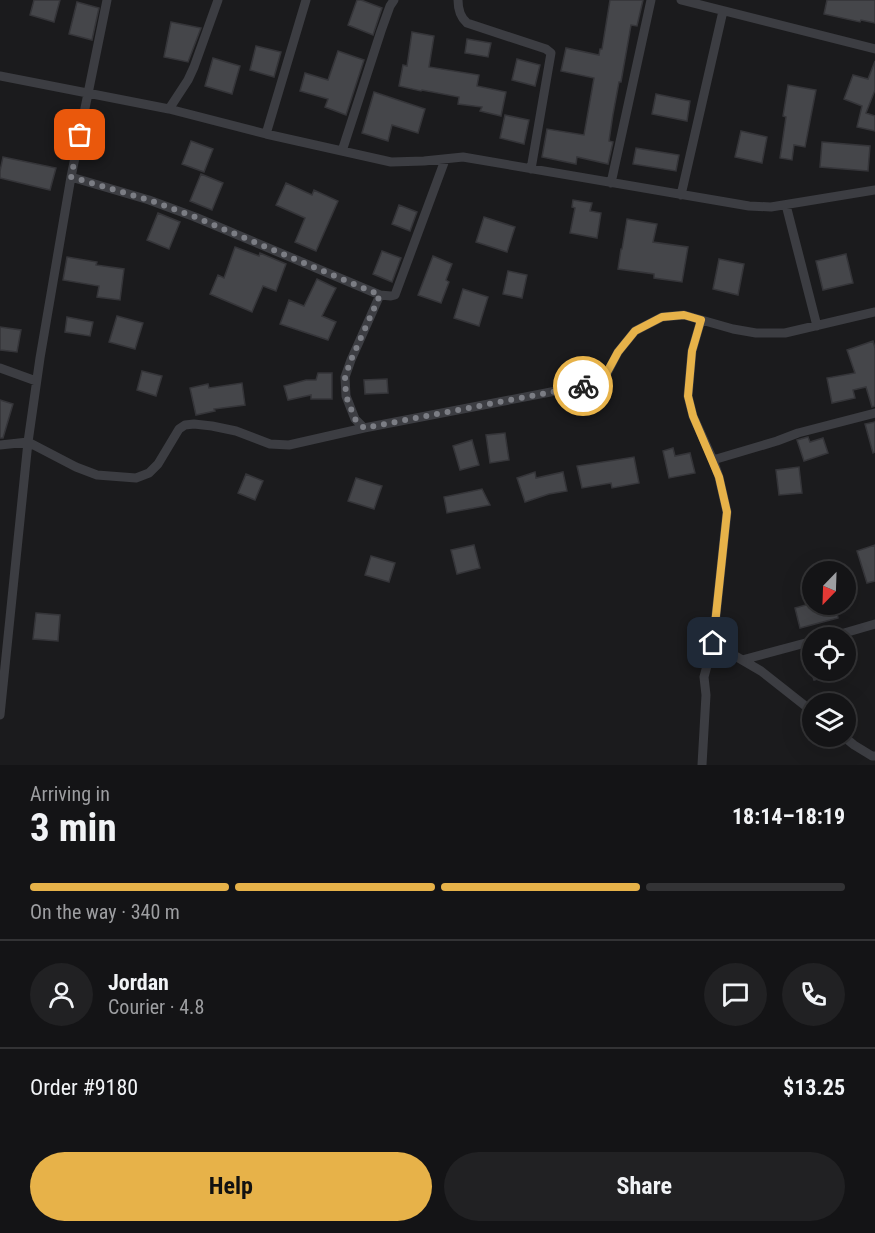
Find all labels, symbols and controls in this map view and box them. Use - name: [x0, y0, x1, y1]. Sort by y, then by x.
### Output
- pin: [54, 109, 105, 160]
- icon: bag: [63, 118, 96, 151]
- courier: [553, 356, 613, 416]
- icon: bike: [567, 370, 600, 403]
- north arrow: [802, 561, 856, 615]
- map controls: [802, 561, 856, 747]
- pin: [687, 617, 738, 668]
- icon: home: [696, 626, 729, 659]
- button: locate: [802, 627, 856, 681]
- button: layers: [802, 693, 856, 747]
- text: Arriving in: [30, 782, 110, 806]
- text: 18:14–18:19: [732, 804, 845, 829]
- text: 3 min: [30, 805, 117, 851]
- text: On the way · 340 m: [30, 900, 180, 924]
- button: person: [30, 963, 93, 1026]
- button: chat: [704, 963, 767, 1026]
- button: phone: [782, 963, 845, 1026]
- text: Jordan: [108, 970, 169, 995]
- text: Courier · 4.8: [108, 995, 204, 1019]
- text: Order #9180: [30, 1075, 138, 1100]
- text: $13.25: [783, 1075, 845, 1100]
- button: Help: [30, 1152, 432, 1221]
- button: Share: [444, 1152, 845, 1221]

